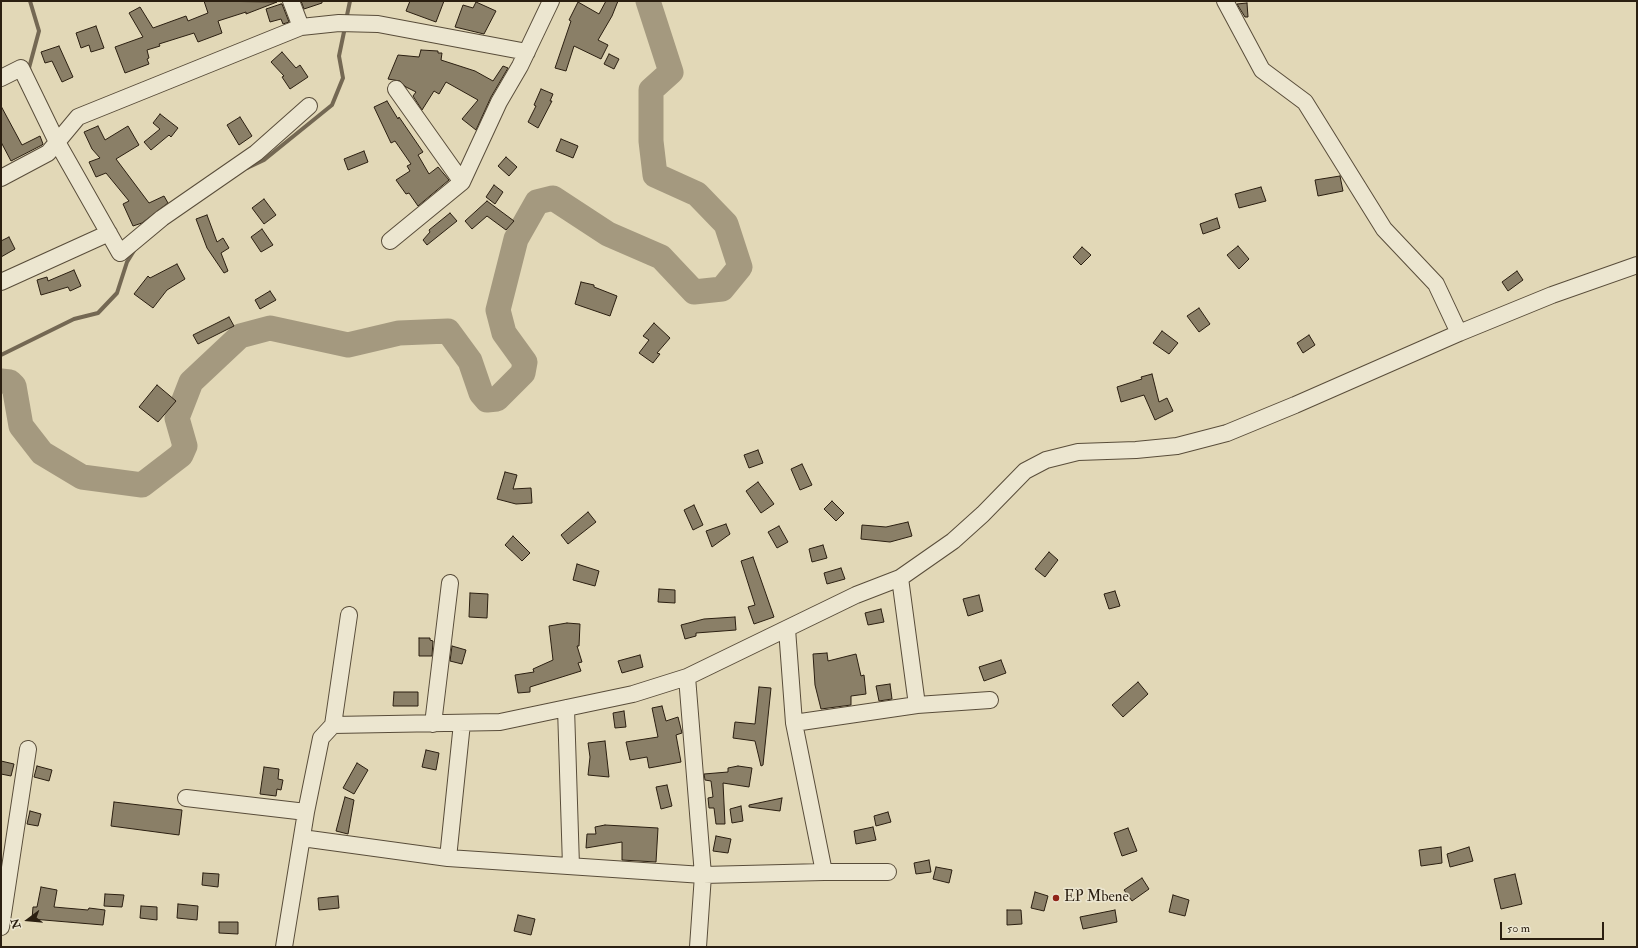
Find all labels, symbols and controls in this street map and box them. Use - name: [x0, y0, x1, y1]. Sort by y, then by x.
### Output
- place label: EP Mbene: [1064, 889, 1129, 907]
- marker: EP Mbene: [1051, 893, 1061, 903]
- north arrow: [8, 900, 48, 940]
- scale bar: [1502, 914, 1606, 940]
- text: N: [8, 917, 24, 930]
- text: 50 m: [1507, 921, 1530, 936]

